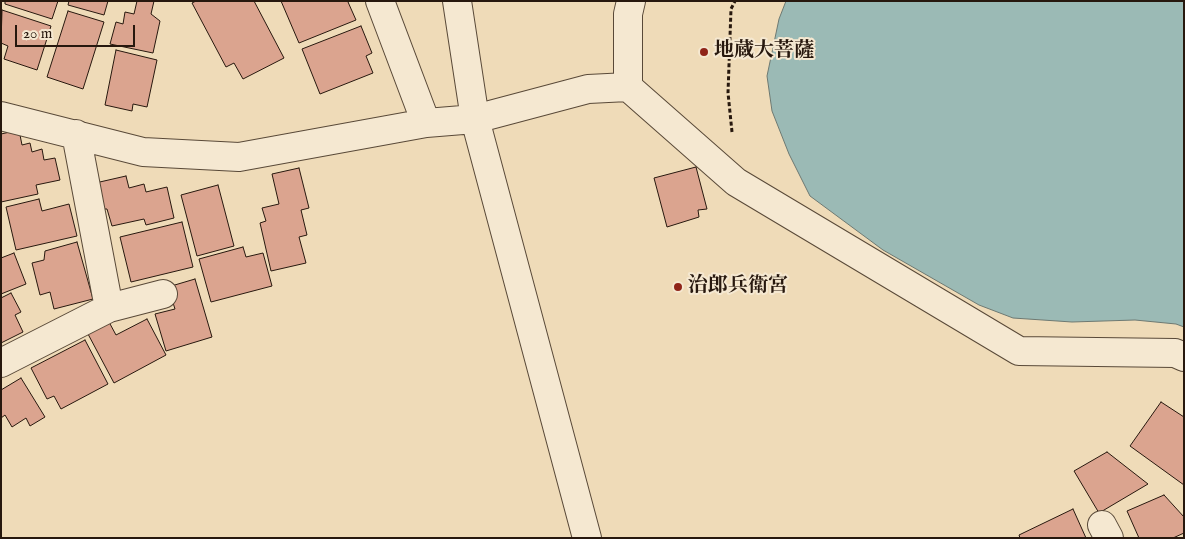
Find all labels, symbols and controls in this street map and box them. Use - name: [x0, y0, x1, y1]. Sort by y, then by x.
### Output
- scale bar: [18, 15, 138, 47]
- text: 20 m: [23, 24, 52, 43]
- place label: 地蔵大菩薩: [714, 40, 814, 64]
- marker: 地蔵大菩薩: [698, 46, 710, 58]
- place label: 治郎兵衛宮: [688, 275, 788, 299]
- marker: 治郎兵衛宮: [672, 281, 684, 293]

